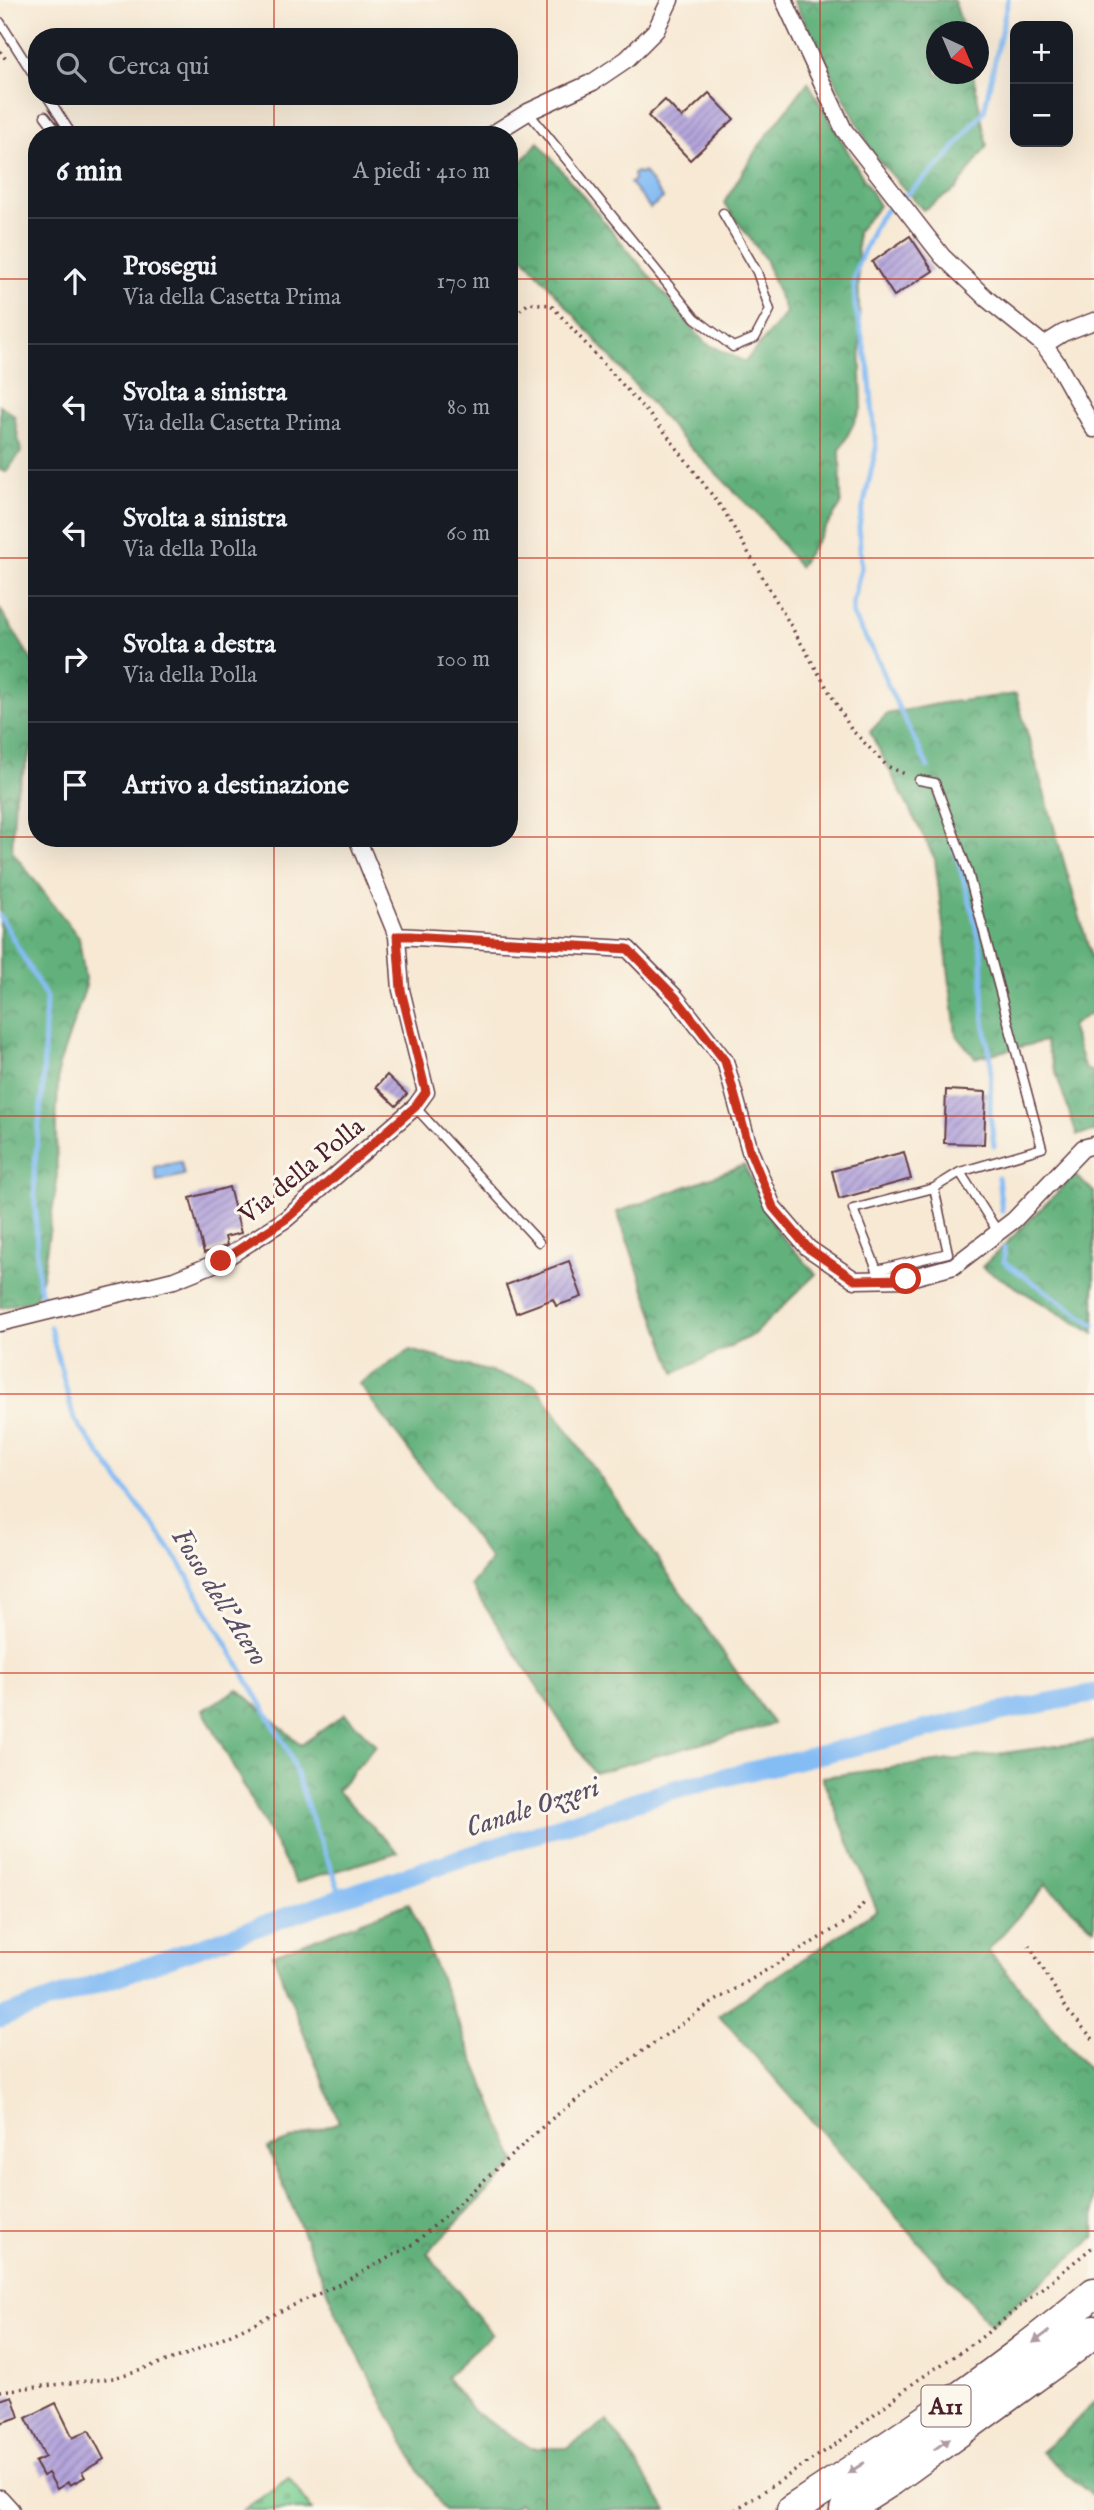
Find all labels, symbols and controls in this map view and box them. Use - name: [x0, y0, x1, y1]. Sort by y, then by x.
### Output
- north arrow: [926, 21, 989, 84]
- map controls: [1010, 21, 1073, 147]
- button: +: [1010, 21, 1073, 84]
- search box: [28, 28, 518, 105]
- icon: search: [52, 48, 90, 86]
- text: Cerca qui: [108, 50, 209, 83]
- button: −: [1010, 84, 1073, 147]
- text: 6 min: [56, 153, 122, 191]
- text: A piedi · 410 m: [353, 157, 490, 186]
- text: Prosegui: [123, 250, 217, 283]
- icon: ahead: [56, 262, 94, 300]
- text: 170 m: [437, 267, 490, 296]
- text: Via della Casetta Prima: [123, 283, 341, 312]
- text: Svolta a sinistra: [123, 376, 287, 409]
- icon: left: [56, 388, 94, 426]
- text: 80 m: [447, 393, 490, 422]
- text: Via della Casetta Prima: [123, 409, 341, 438]
- text: Svolta a sinistra: [123, 502, 287, 535]
- icon: left: [56, 514, 94, 552]
- text: 60 m: [446, 519, 490, 548]
- text: Via della Polla: [123, 535, 257, 564]
- text: Svolta a destra: [123, 628, 276, 661]
- icon: right: [56, 640, 94, 678]
- text: 100 m: [436, 645, 490, 674]
- text: Via della Polla: [123, 661, 257, 690]
- icon: arrive: [56, 766, 94, 804]
- text: Arrivo a destinazione: [123, 769, 349, 802]
- street label: Via della Polla: [232, 1110, 372, 1232]
- route end: [205, 1245, 236, 1276]
- route start: [890, 1263, 921, 1294]
- water label: Fosso dell'Acero: [163, 1522, 275, 1673]
- water label: Canale Ozzeri: [462, 1770, 606, 1846]
- one-way arrow: [1032, 2329, 1050, 2343]
- road number: A11: [922, 2386, 970, 2426]
- one-way arrow: [933, 2437, 951, 2451]
- one-way arrow: [847, 2461, 865, 2475]

